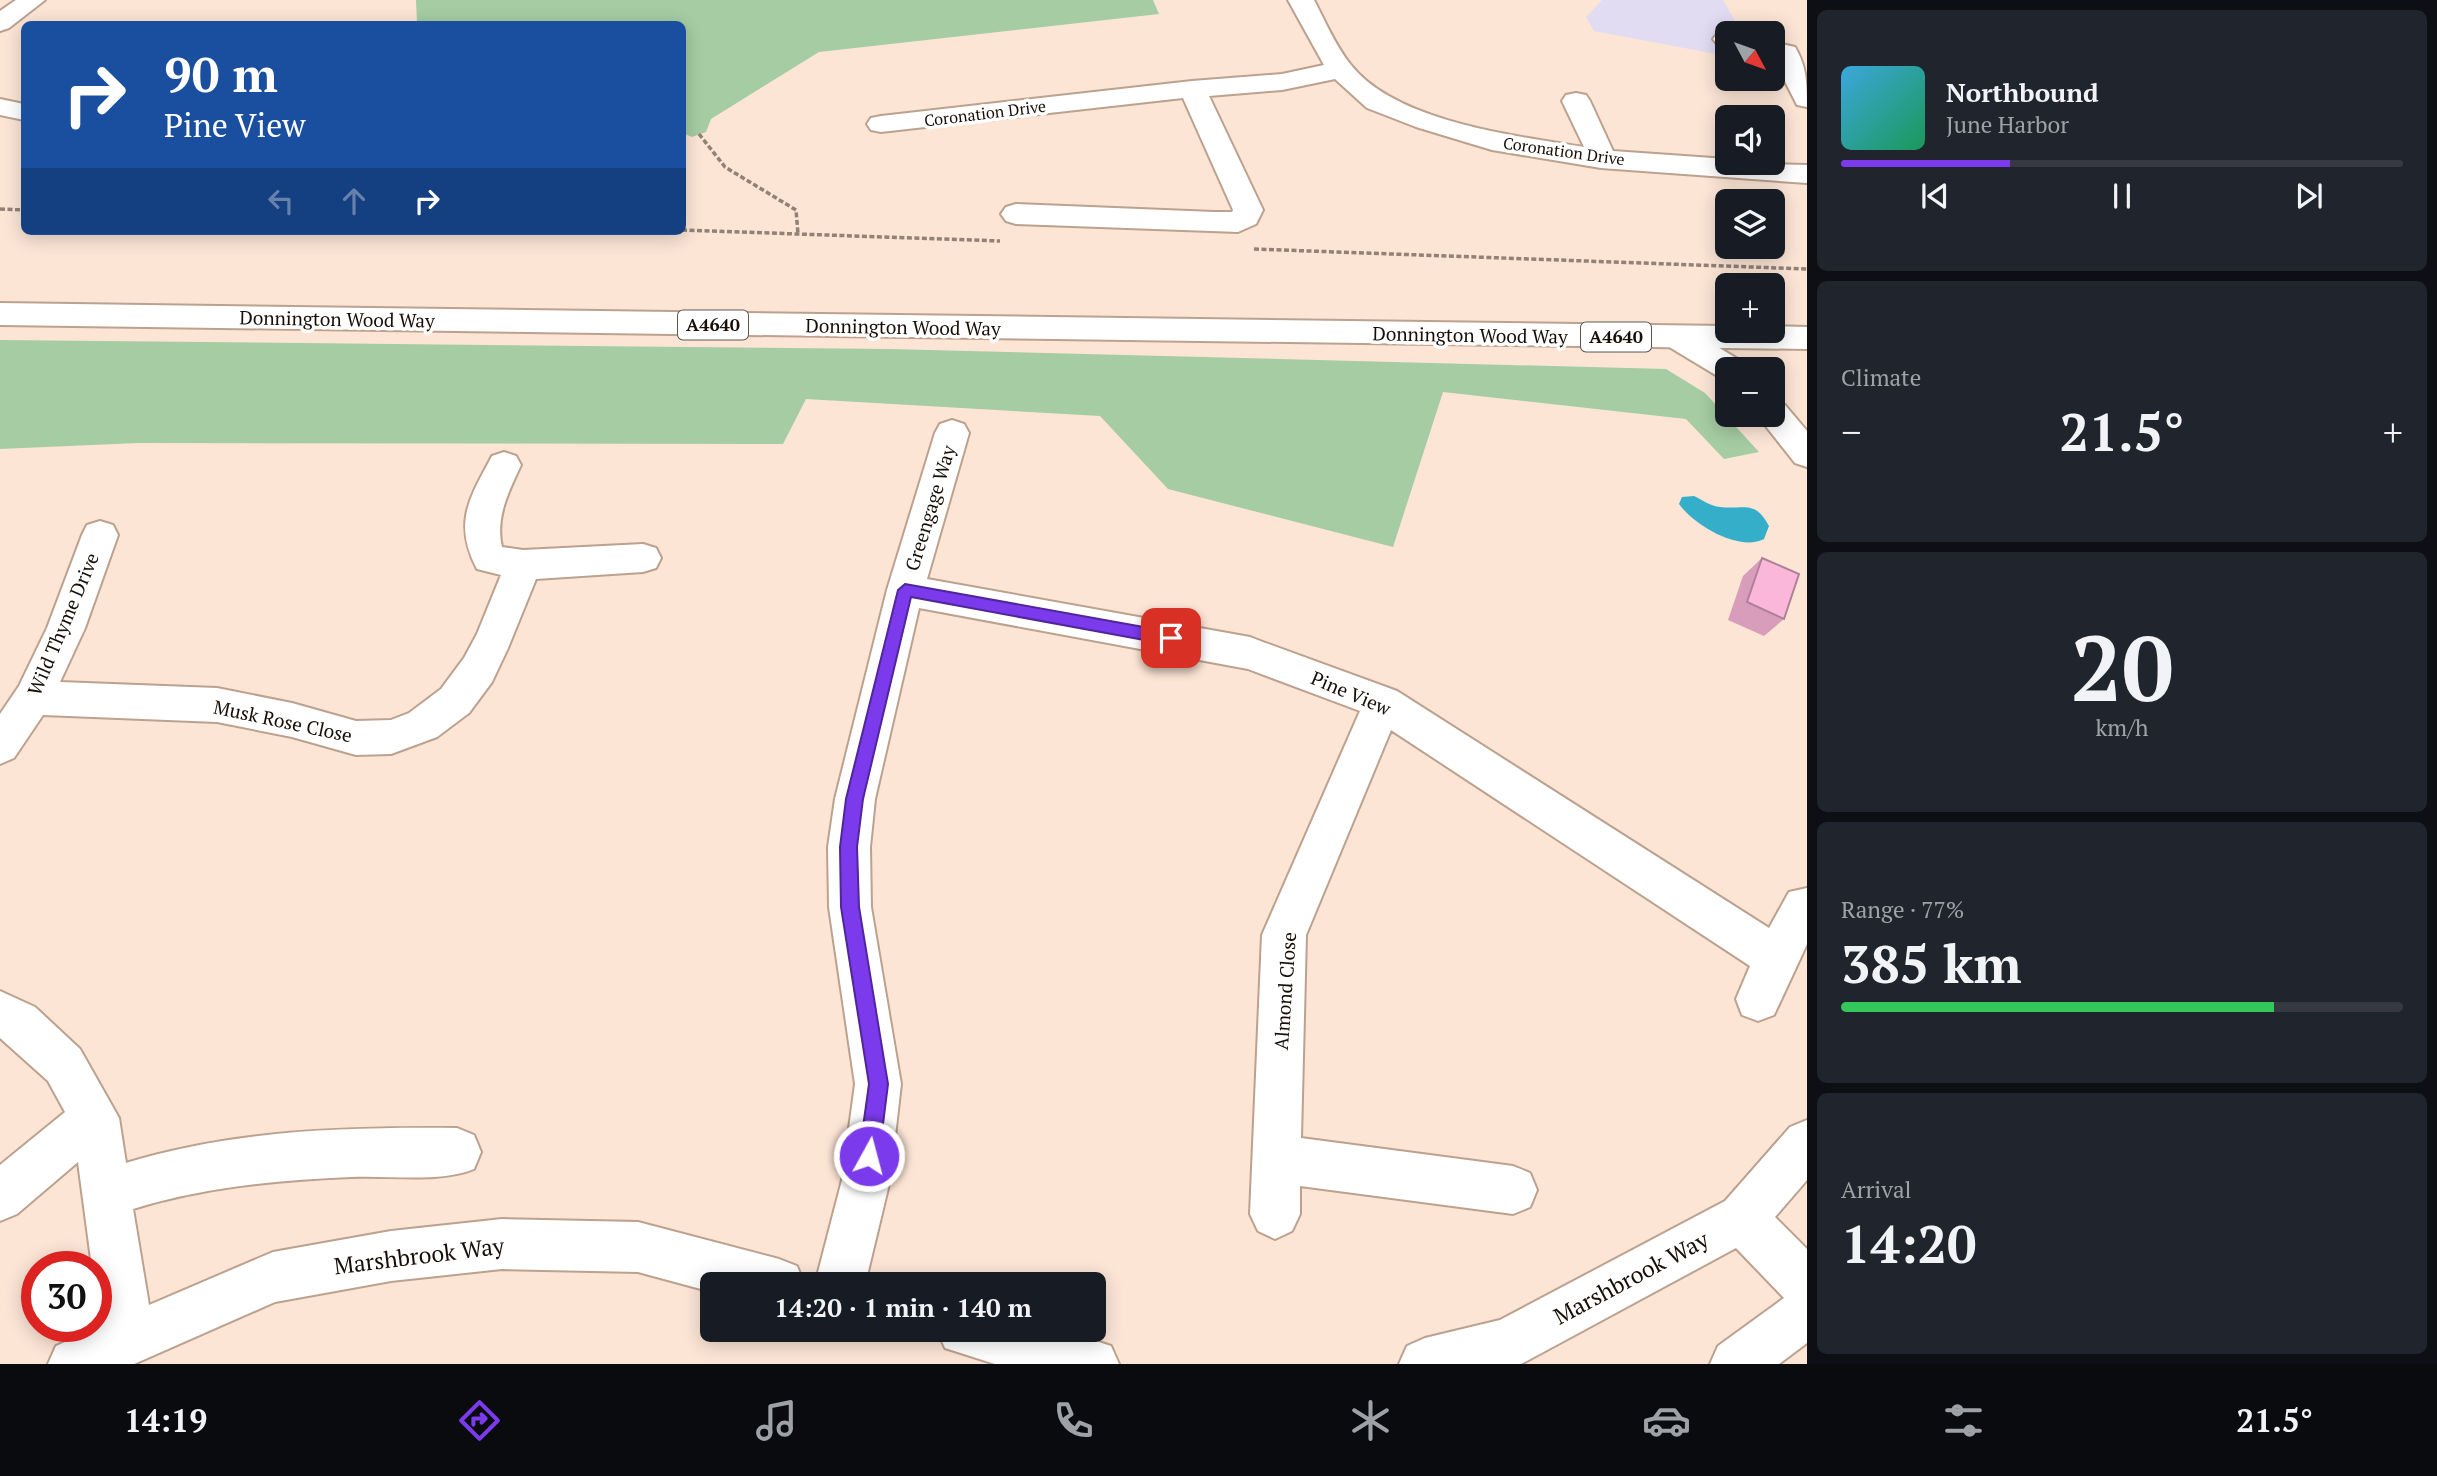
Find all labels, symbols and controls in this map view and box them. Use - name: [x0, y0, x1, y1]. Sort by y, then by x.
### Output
- north arrow: [1715, 21, 1785, 91]
- map controls: [1715, 21, 1785, 427]
- text: 90 m: [164, 41, 278, 106]
- icon: right: [49, 49, 140, 140]
- text: Northbound: [1946, 75, 2099, 109]
- street label: Coronation Drive: [923, 95, 1047, 131]
- text: Pine View: [164, 104, 306, 146]
- button: sound: [1715, 105, 1785, 175]
- text: June Harbor: [1946, 109, 2069, 140]
- street label: Coronation Drive: [1502, 132, 1626, 170]
- icon: previous: [1916, 177, 1954, 215]
- icon: pause: [2103, 177, 2141, 215]
- icon: next: [2290, 177, 2328, 215]
- icon: left: [262, 182, 300, 220]
- icon: ahead: [335, 182, 373, 220]
- icon: right: [408, 182, 446, 220]
- button: layers: [1715, 189, 1785, 259]
- button: +: [1715, 273, 1785, 343]
- street label: Donnington Wood Way: [239, 304, 435, 333]
- road number: A4640: [678, 310, 748, 340]
- street label: Donnington Wood Way: [805, 312, 1001, 341]
- street label: Donnington Wood Way: [1372, 320, 1568, 349]
- road number: A4640: [1581, 323, 1651, 352]
- button: −: [1715, 357, 1785, 427]
- text: Climate: [1841, 362, 1921, 393]
- text: 21.5°: [2059, 397, 2185, 466]
- text: −: [1841, 407, 1861, 457]
- text: +: [2383, 407, 2403, 457]
- street label: Greengage Way: [899, 442, 961, 574]
- street label: Wild Thyme Drive: [21, 549, 104, 699]
- text: 20: [2071, 606, 2173, 727]
- pin: [1141, 608, 1201, 668]
- icon: arrive: [1152, 619, 1190, 657]
- street label: Pine View: [1308, 665, 1396, 721]
- street label: Musk Rose Close: [212, 694, 355, 747]
- text: km/h: [2095, 712, 2149, 743]
- text: Range · 77%: [1841, 894, 1964, 925]
- text: 385 km: [1841, 929, 2022, 998]
- street label: Almond Close: [1268, 931, 1301, 1051]
- position arrow: [832, 1119, 906, 1193]
- text: Arrival: [1841, 1174, 1912, 1205]
- text: 14:20: [1841, 1209, 1976, 1278]
- street label: Marshbrook Way: [1548, 1223, 1714, 1331]
- street label: Marshbrook Way: [332, 1230, 506, 1281]
- speed limit sign: 30: [21, 1251, 112, 1342]
- text: 14:20 · 1 min · 140 m: [774, 1290, 1032, 1324]
- icon: directions: [455, 1396, 504, 1445]
- icon: music: [752, 1396, 801, 1445]
- icon: phone: [1049, 1396, 1098, 1445]
- icon: climate: [1346, 1396, 1395, 1445]
- icon: car: [1642, 1396, 1691, 1445]
- icon: filters: [1939, 1396, 1988, 1445]
- text: 14:19: [124, 1399, 207, 1441]
- text: 21.5°: [2236, 1399, 2313, 1441]

